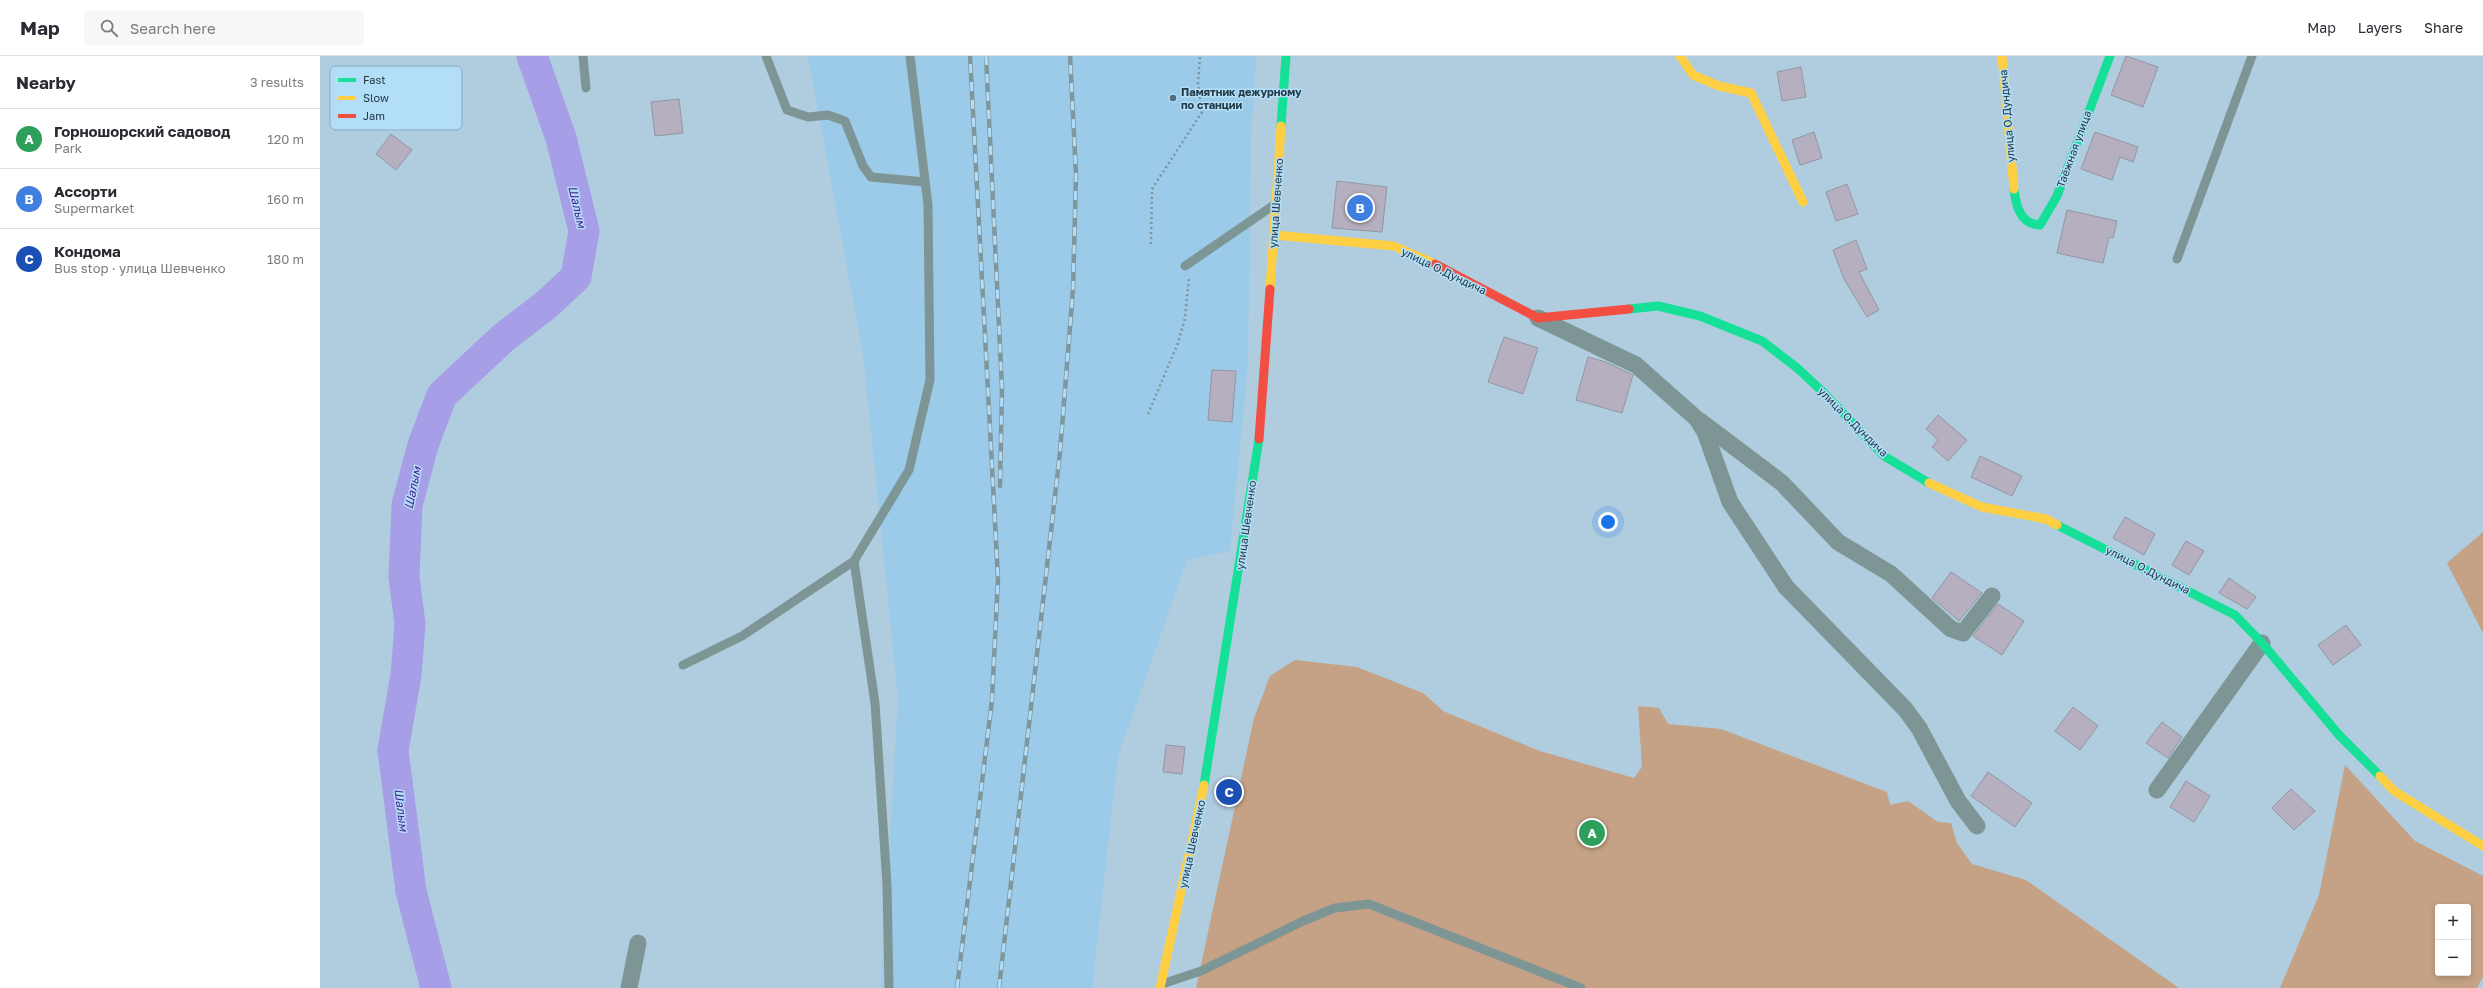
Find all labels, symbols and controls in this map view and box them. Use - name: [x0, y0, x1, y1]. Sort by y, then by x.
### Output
- search box: [84, 10, 364, 46]
- text: Map: [20, 16, 60, 39]
- icon: search: [98, 17, 120, 39]
- text: Search here: [130, 19, 216, 37]
- text: Map: [2307, 19, 2336, 36]
- text: Layers: [2358, 19, 2402, 36]
- text: Share: [2424, 19, 2463, 36]
- legend: [330, 66, 462, 130]
- street label: улица О.Дундича: [1996, 69, 2017, 163]
- text: Nearby: [16, 72, 76, 93]
- text: Fast: [363, 73, 386, 86]
- text: 3 results: [250, 74, 304, 90]
- place label: Памятник дежурному по станции: [1181, 85, 1302, 111]
- text: Slow: [363, 91, 389, 104]
- marker: Памятник дежурному по станции: [1168, 93, 1178, 103]
- street label: Таёжная улица: [2054, 108, 2094, 189]
- text: Jam: [363, 109, 385, 122]
- text: Горношорский садовод: [54, 122, 230, 140]
- text: A: [24, 131, 34, 147]
- text: 120 m: [267, 131, 304, 147]
- text: Park: [54, 140, 82, 156]
- street label: улица Шевченко: [1266, 157, 1285, 248]
- text: Ассорти: [54, 182, 117, 200]
- water label: Шалым: [565, 184, 590, 231]
- text: B: [24, 191, 34, 207]
- text: 160 m: [267, 191, 304, 207]
- pin: B: [1347, 193, 1373, 223]
- text: Supermarket: [54, 200, 135, 216]
- text: Кондома: [54, 242, 121, 260]
- street label: улица О.Дундича: [1400, 244, 1489, 297]
- text: C: [24, 251, 34, 267]
- text: 180 m: [267, 251, 304, 267]
- text: Bus stop · улица Шевченко: [54, 260, 226, 276]
- street label: улица О.Дундича: [1816, 384, 1891, 459]
- water label: Шалым: [401, 464, 425, 510]
- street label: улица Шевченко: [1233, 479, 1258, 570]
- your location: [1598, 512, 1618, 532]
- street label: улица О.Дундича: [2104, 543, 2193, 596]
- pin: C: [1216, 777, 1242, 807]
- water label: Шалым: [391, 788, 412, 833]
- street label: улица Шевченко: [1176, 798, 1207, 889]
- pin: A: [1579, 818, 1605, 848]
- map controls: [2435, 904, 2471, 976]
- button: +: [2435, 904, 2471, 940]
- button: −: [2435, 940, 2471, 976]

